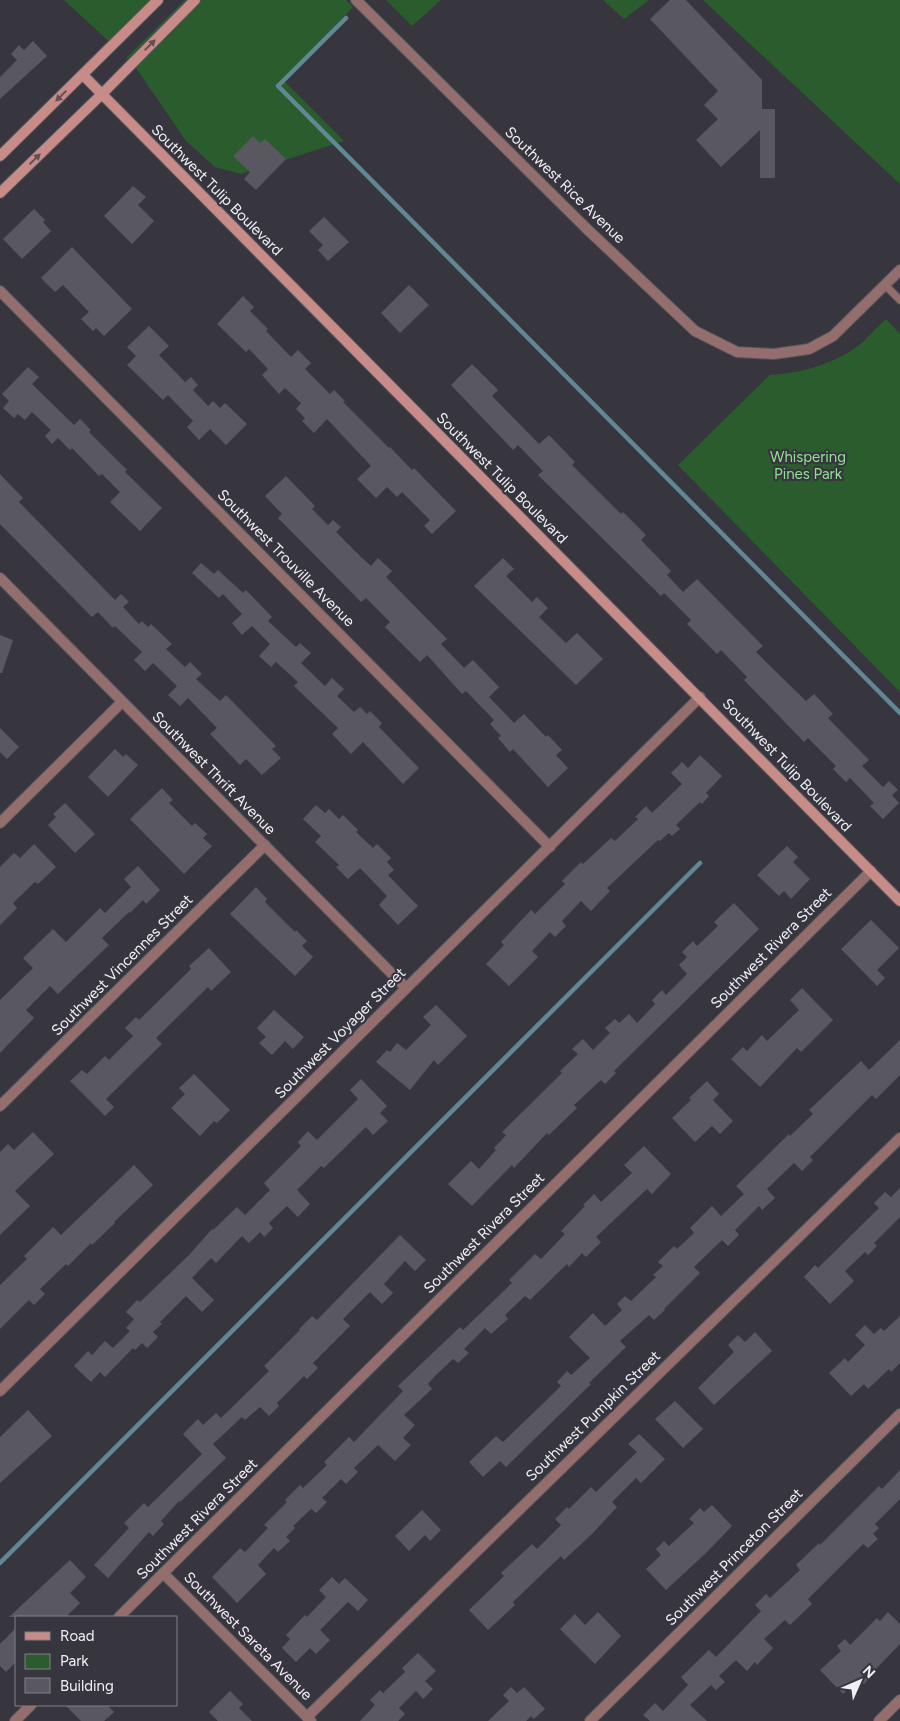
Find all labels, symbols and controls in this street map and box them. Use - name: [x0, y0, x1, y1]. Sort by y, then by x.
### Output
- one-way arrow: [144, 39, 156, 51]
- one-way arrow: [55, 90, 67, 102]
- street label: Southwest Tulip Boulevard: [148, 121, 286, 259]
- street label: Southwest Rice Avenue: [501, 123, 629, 247]
- one-way arrow: [29, 153, 41, 165]
- street label: Southwest Tulip Boulevard: [433, 409, 571, 547]
- park label: Whispering Pines Park: [770, 448, 846, 483]
- street label: Southwest Trouville Avenue: [214, 486, 358, 630]
- street label: Southwest Tulip Boulevard: [719, 695, 855, 835]
- street label: Southwest Thrift Avenue: [149, 708, 279, 838]
- street label: Southwest Rivera Street: [707, 884, 835, 1012]
- street label: Southwest Vincennes Street: [48, 890, 197, 1039]
- street label: Southwest Voyager Street: [271, 964, 409, 1102]
- street label: Southwest Rivera Street: [420, 1169, 548, 1297]
- street label: Southwest Pumpkin Street: [522, 1347, 664, 1485]
- street label: Southwest Rivera Street: [133, 1455, 261, 1583]
- street label: Southwest Princeton Street: [662, 1484, 807, 1629]
- street label: Southwest Sareta Avenue: [180, 1568, 316, 1704]
- legend: [15, 1616, 178, 1706]
- text: Road: [60, 1627, 95, 1645]
- text: Park: [60, 1652, 89, 1670]
- north arrow: [835, 1656, 885, 1706]
- text: N: [859, 1662, 879, 1682]
- text: Building: [60, 1677, 114, 1695]

